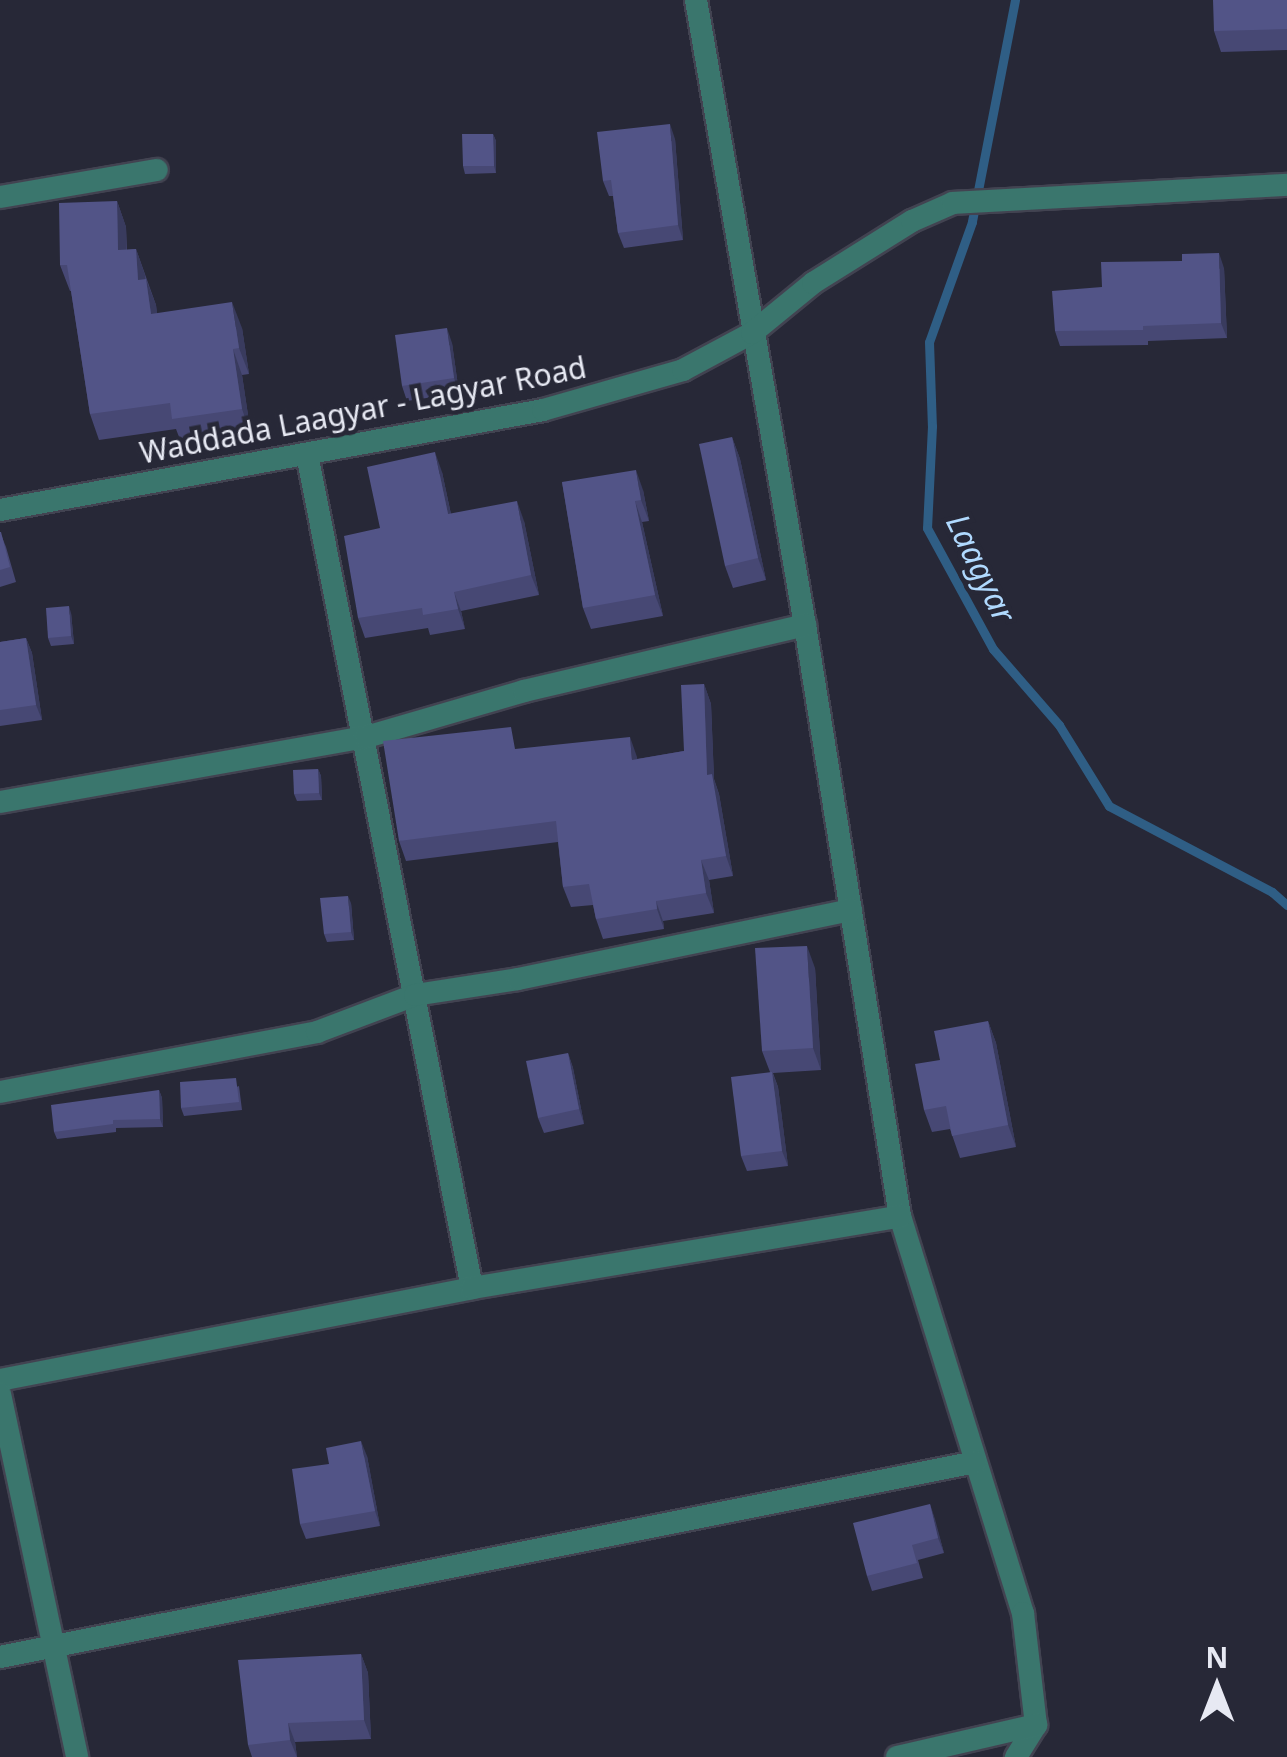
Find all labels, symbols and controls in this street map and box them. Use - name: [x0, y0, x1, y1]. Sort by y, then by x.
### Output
- street label: Waddada Laagyar - Lagyar Road: [137, 349, 589, 471]
- water label: Laagyar: [938, 507, 1024, 629]
- north arrow: [1167, 1637, 1267, 1737]
- text: N: [1206, 1638, 1228, 1676]

